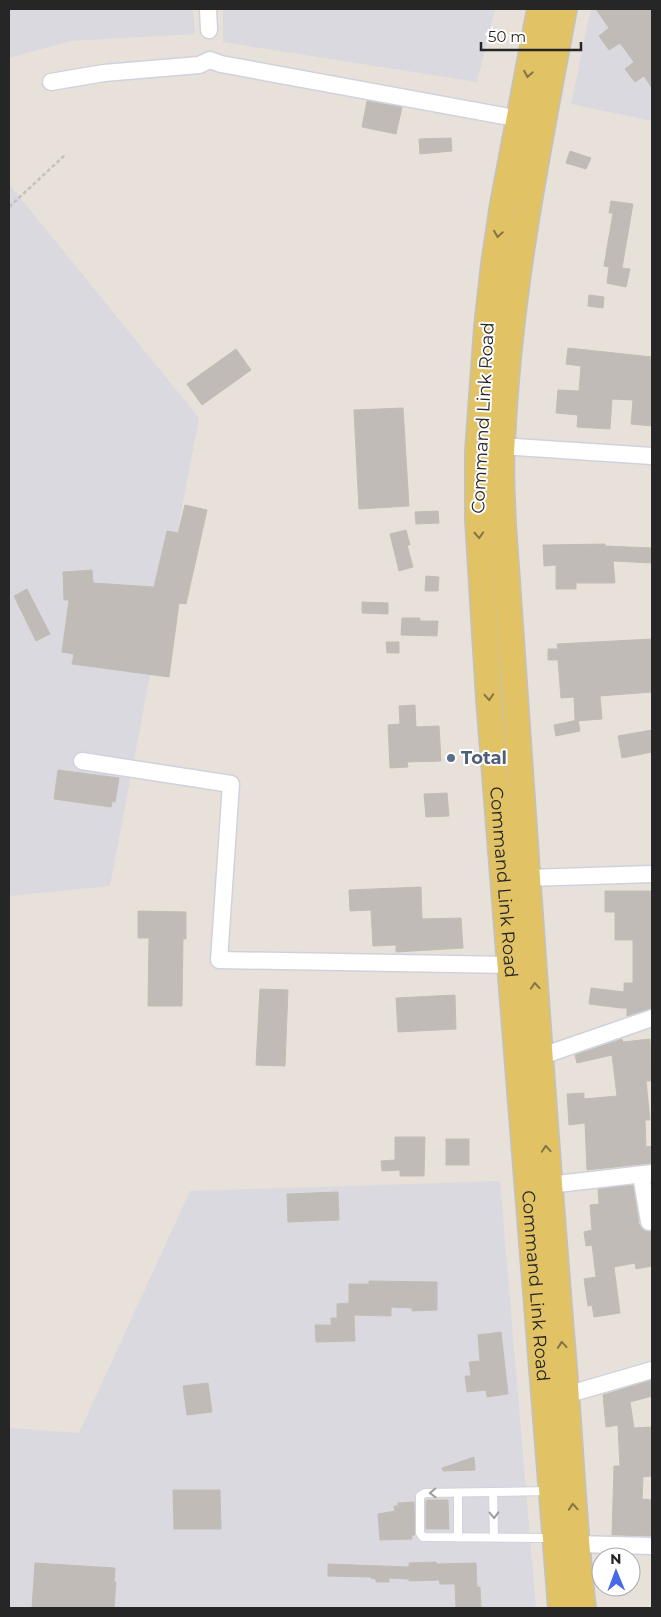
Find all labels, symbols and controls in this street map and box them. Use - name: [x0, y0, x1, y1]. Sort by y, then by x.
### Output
- scale bar: [481, 20, 581, 52]
- text: 50 m: [488, 27, 526, 46]
- one-way arrow: [523, 70, 533, 78]
- one-way arrow: [494, 229, 504, 238]
- street label: Command Link Road: [467, 322, 499, 514]
- one-way arrow: [473, 531, 484, 539]
- one-way arrow: [483, 694, 494, 702]
- place label: Total: [461, 747, 507, 769]
- marker: Total: [445, 752, 457, 764]
- street label: Command Link Road: [485, 786, 522, 979]
- one-way arrow: [529, 982, 540, 990]
- one-way arrow: [541, 1144, 552, 1152]
- street label: Command Link Road: [517, 1189, 554, 1382]
- one-way arrow: [557, 1341, 568, 1349]
- one-way arrow: [428, 1488, 436, 1498]
- one-way arrow: [568, 1503, 579, 1511]
- one-way arrow: [489, 1512, 499, 1519]
- north arrow: [591, 1547, 641, 1597]
- text: N: [610, 1550, 622, 1568]

